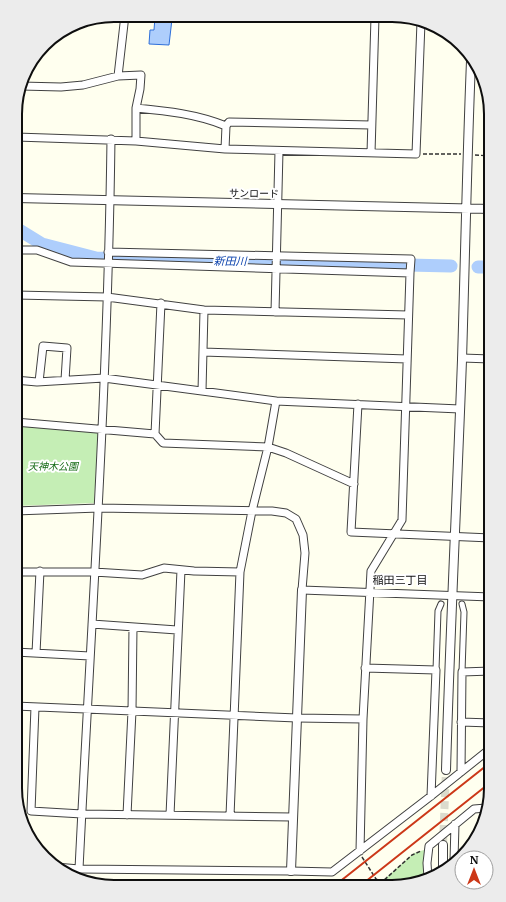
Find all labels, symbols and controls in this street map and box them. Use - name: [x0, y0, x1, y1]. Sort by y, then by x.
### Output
- street label: サンロード: [229, 187, 279, 200]
- water label: 新田川: [213, 254, 248, 268]
- park label: 天神木公園: [28, 460, 80, 473]
- district label: 稲田三丁目: [373, 573, 428, 587]
- north arrow: [454, 850, 494, 890]
- text: N: [470, 853, 479, 867]

